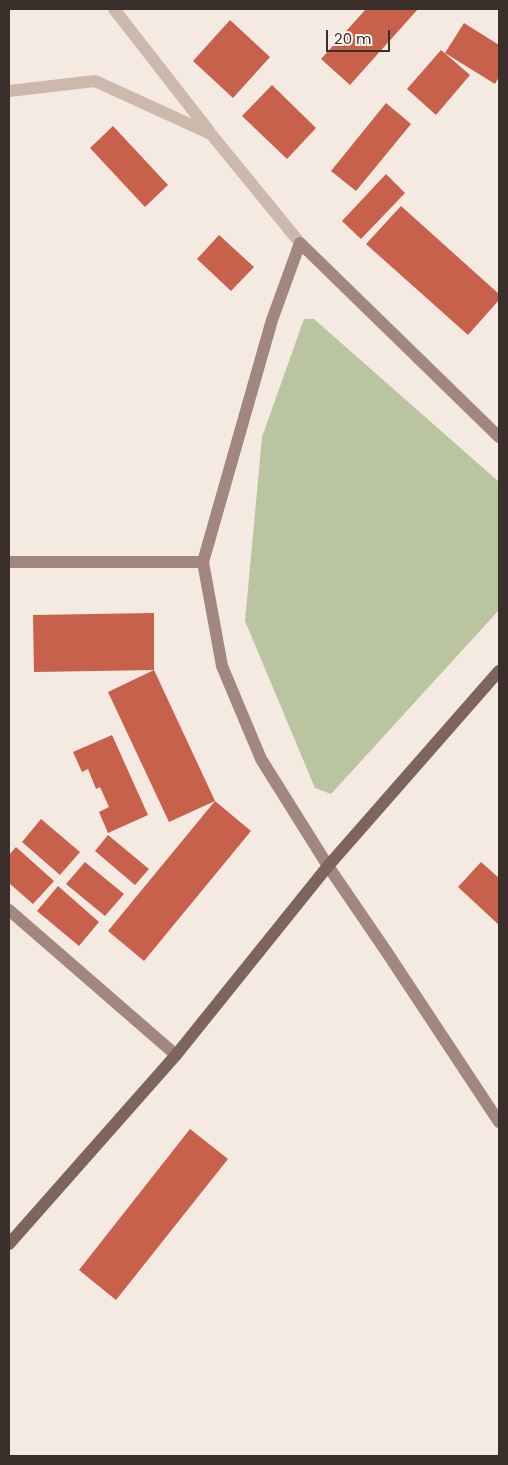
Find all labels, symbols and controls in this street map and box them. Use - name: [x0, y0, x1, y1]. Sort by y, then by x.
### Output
- scale bar: [328, 20, 392, 52]
- text: 20 m: [334, 28, 372, 49]

